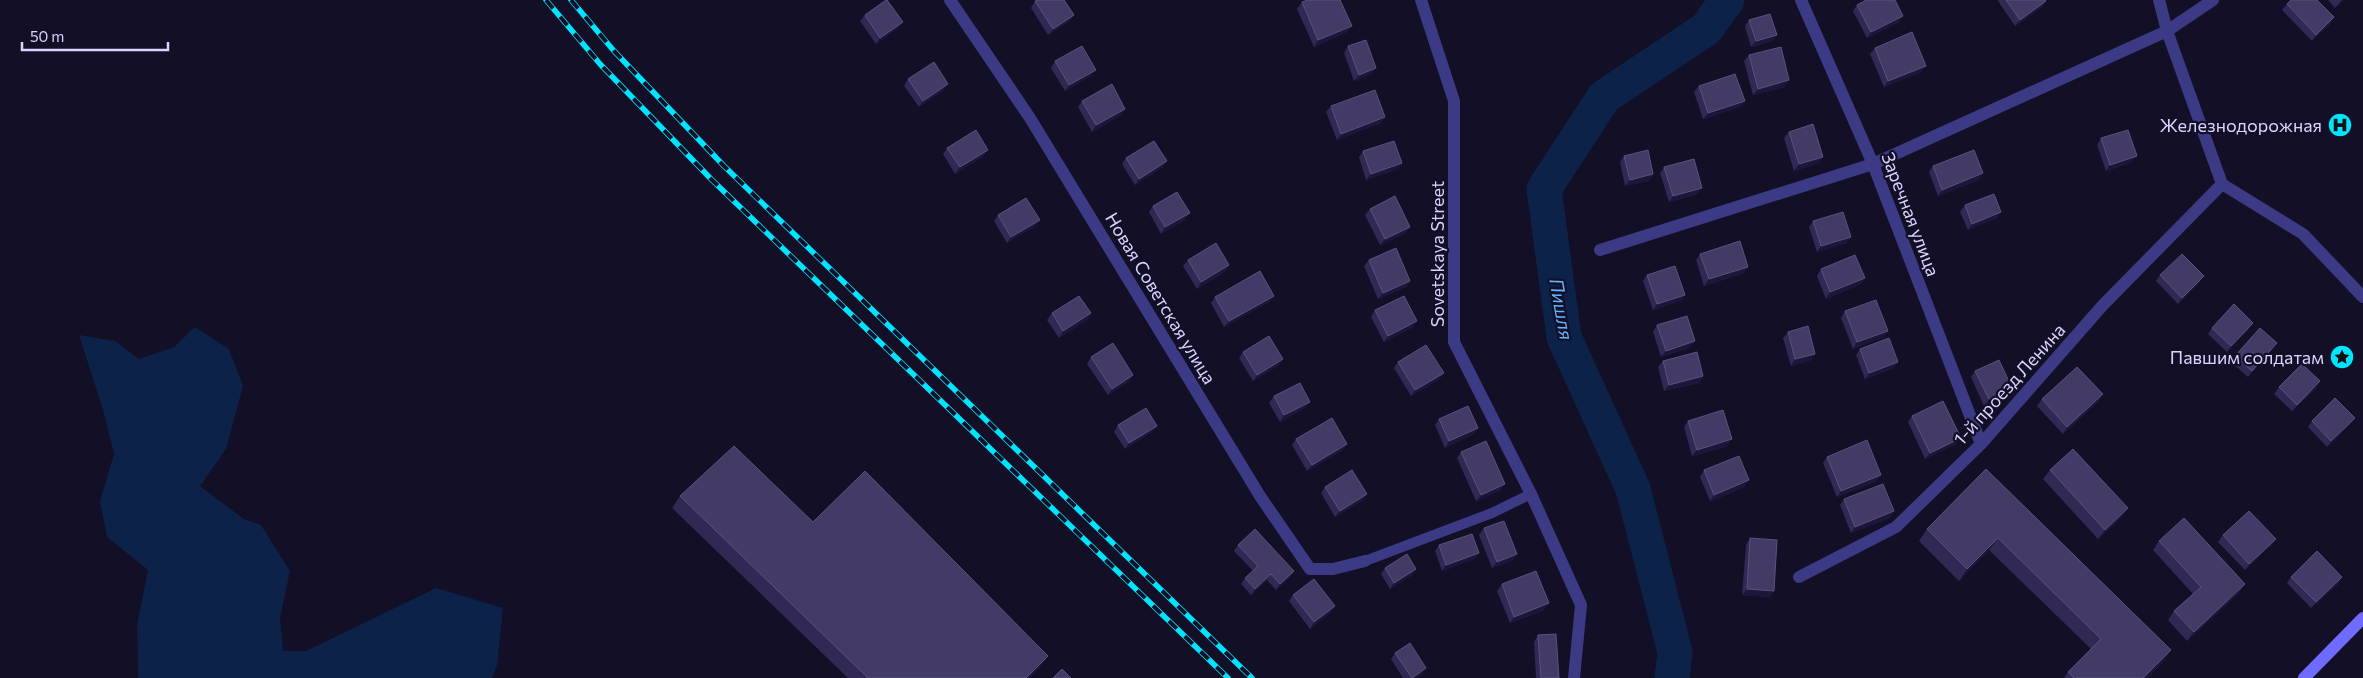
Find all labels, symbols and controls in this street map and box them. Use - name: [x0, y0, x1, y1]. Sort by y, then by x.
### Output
- scale bar: [22, 20, 169, 52]
- text: 50 m: [30, 27, 64, 45]
- hospital icon: Железнодорожная: [2327, 112, 2353, 138]
- place label: Железнодорожная: [2160, 114, 2322, 136]
- street label: Заречная улица: [1877, 149, 1945, 279]
- street label: Sovetskaya Street: [1426, 181, 1448, 327]
- street label: Новая Советская улица: [1101, 208, 1221, 388]
- water label: Пишля: [1545, 277, 1579, 341]
- street label: 1-й проезд Ленина: [1949, 319, 2069, 449]
- place icon: Павшим солдатам: [2329, 344, 2355, 370]
- place label: Павшим солдатам: [2170, 346, 2324, 368]

